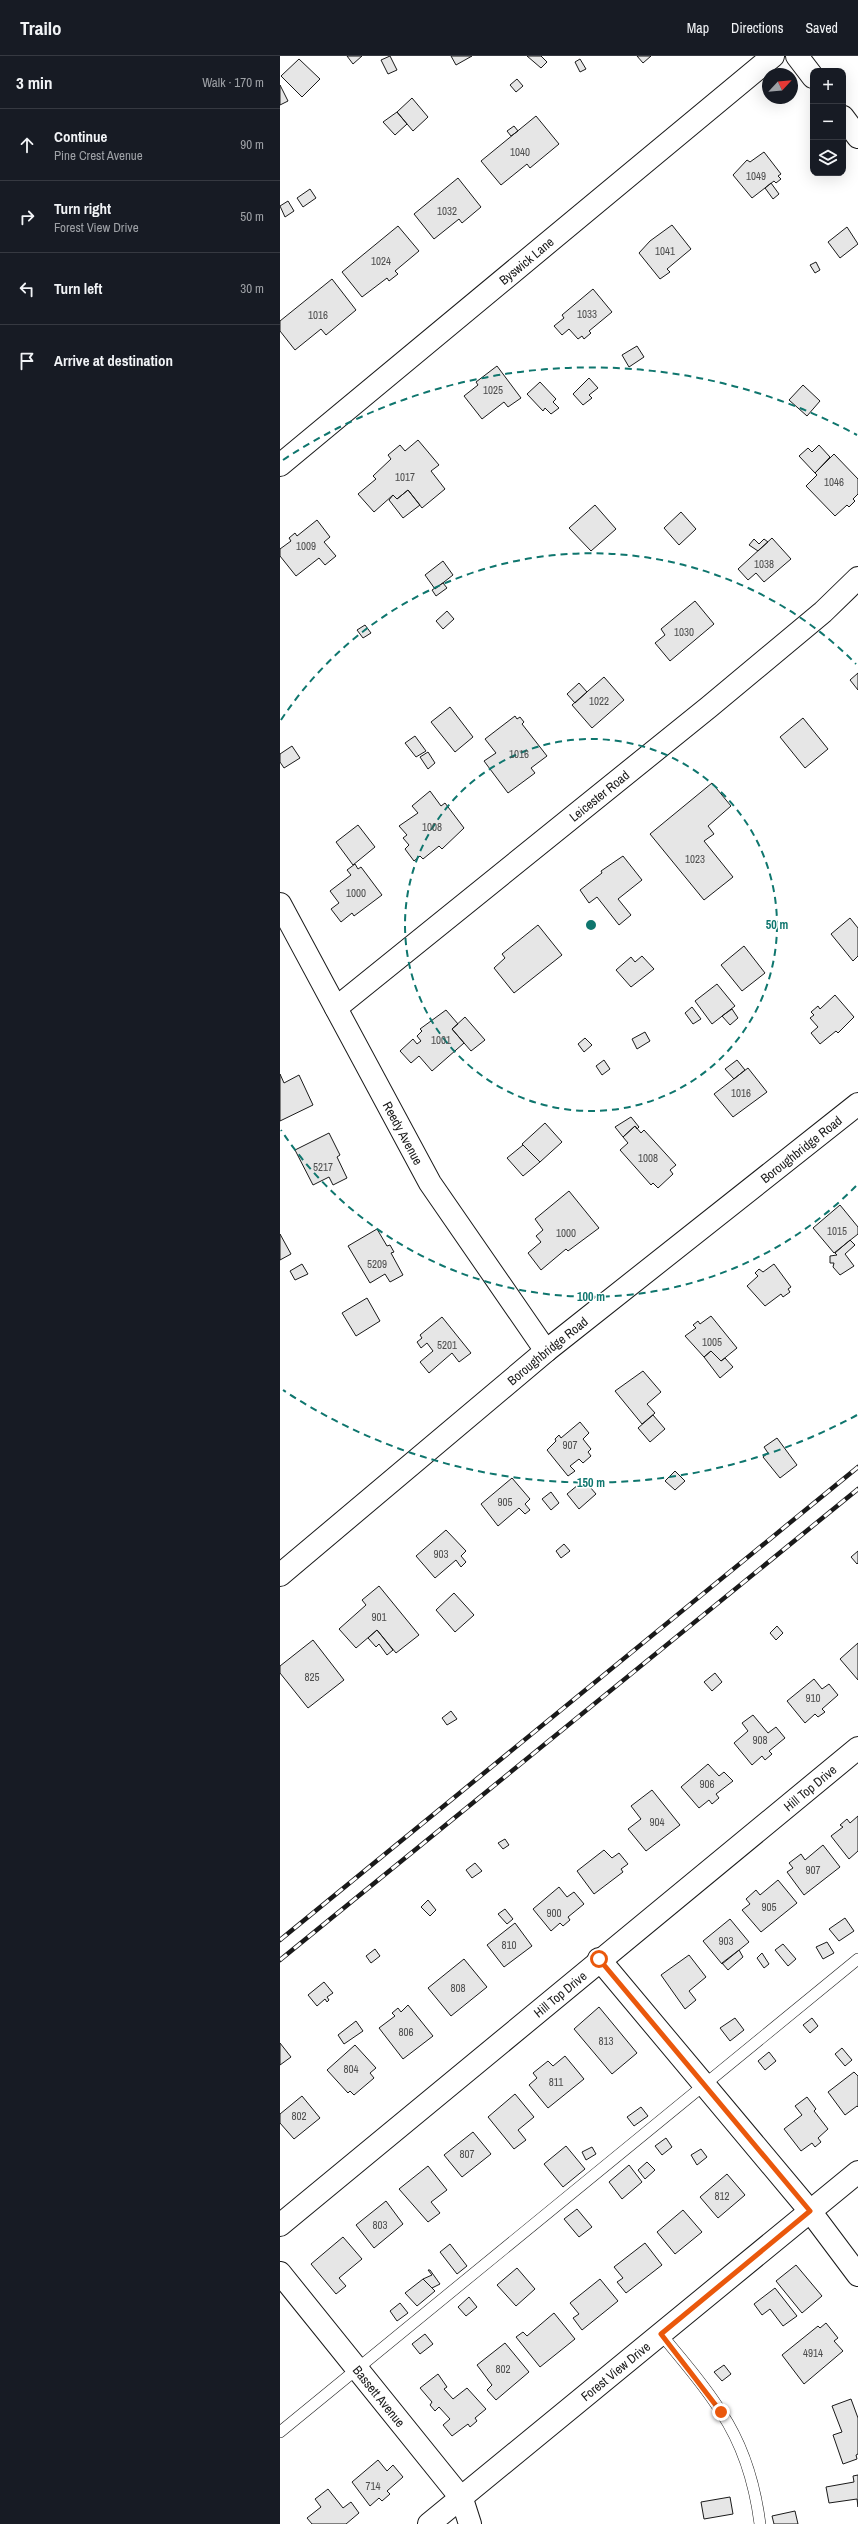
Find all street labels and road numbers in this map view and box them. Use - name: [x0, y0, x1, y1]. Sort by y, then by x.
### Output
- street label: Byswick Lane: [495, 233, 557, 288]
- street label: Leicester Road: [566, 766, 633, 825]
- street label: Reedy Avenue: [379, 1098, 427, 1168]
- street label: Boroughbridge Road: [757, 1112, 845, 1187]
- street label: Boroughbridge Road: [504, 1313, 591, 1389]
- street label: Hill Top Drive: [780, 1761, 840, 1815]
- street label: Hill Top Drive: [530, 1967, 590, 2021]
- street label: Forest View Drive: [577, 2338, 654, 2405]
- street label: Bassett Avenue: [349, 2362, 409, 2430]

